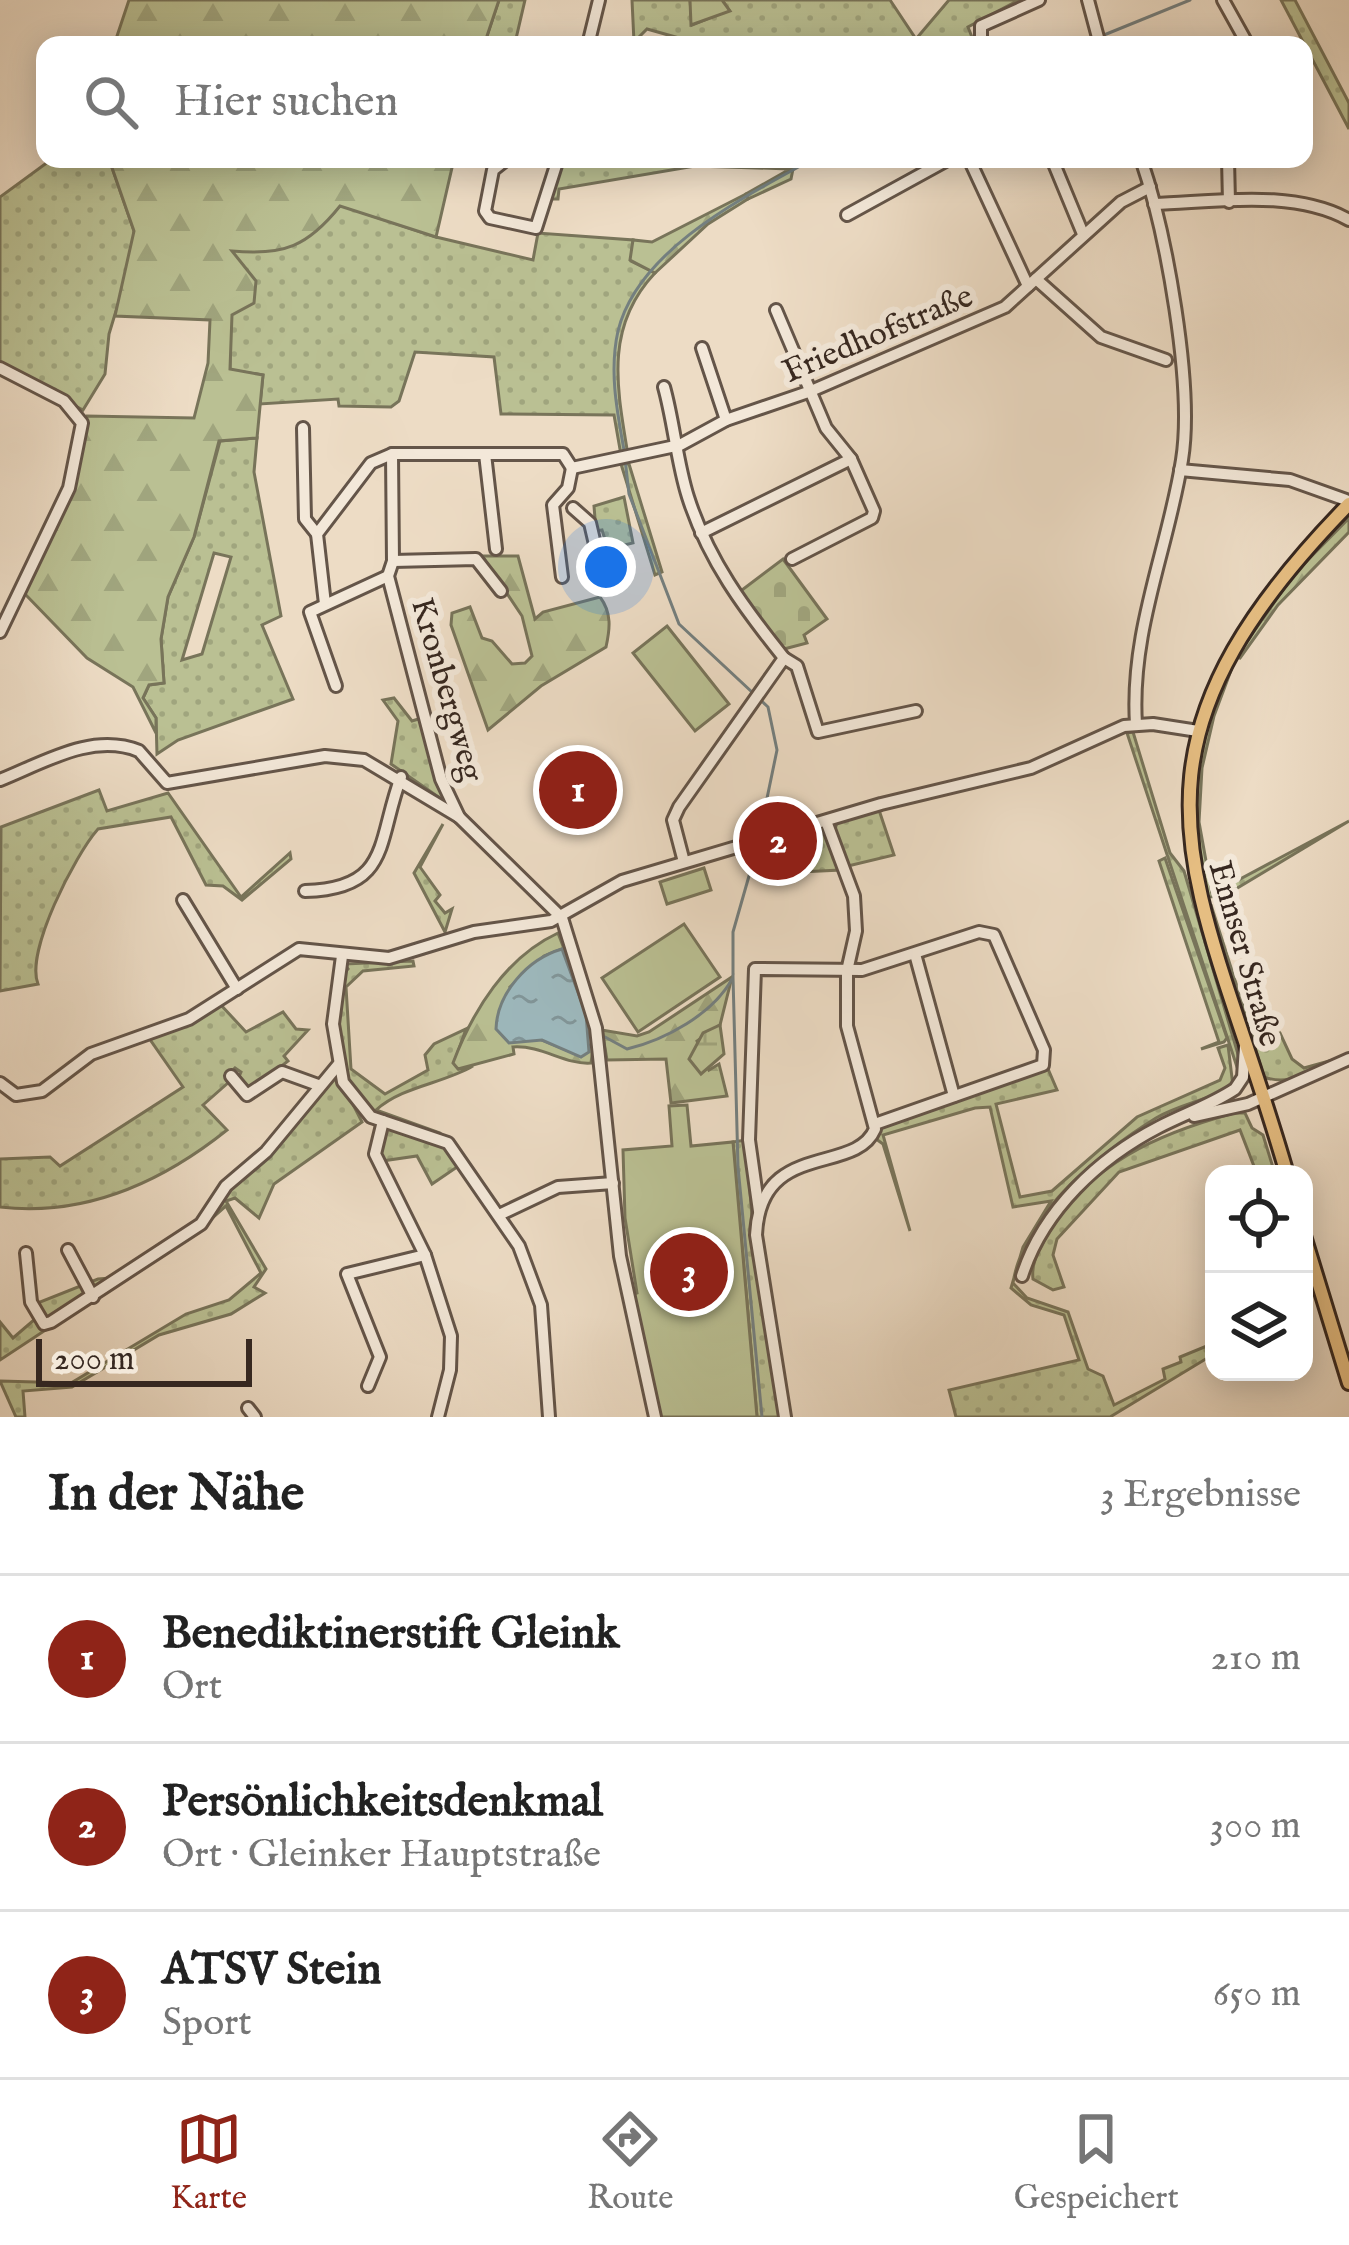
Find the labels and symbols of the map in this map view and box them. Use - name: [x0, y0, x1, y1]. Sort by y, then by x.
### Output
- street label: Friedhofstraße: [777, 276, 980, 394]
- your location: [576, 537, 636, 597]
- street label: Kronbergweg: [400, 593, 493, 788]
- pin: 1: [539, 745, 617, 835]
- pin: 2: [739, 796, 817, 886]
- street label: Ennser Straße: [1198, 856, 1291, 1051]
- pin: 3: [650, 1227, 728, 1317]
- scale bar: [36, 1333, 252, 1386]

